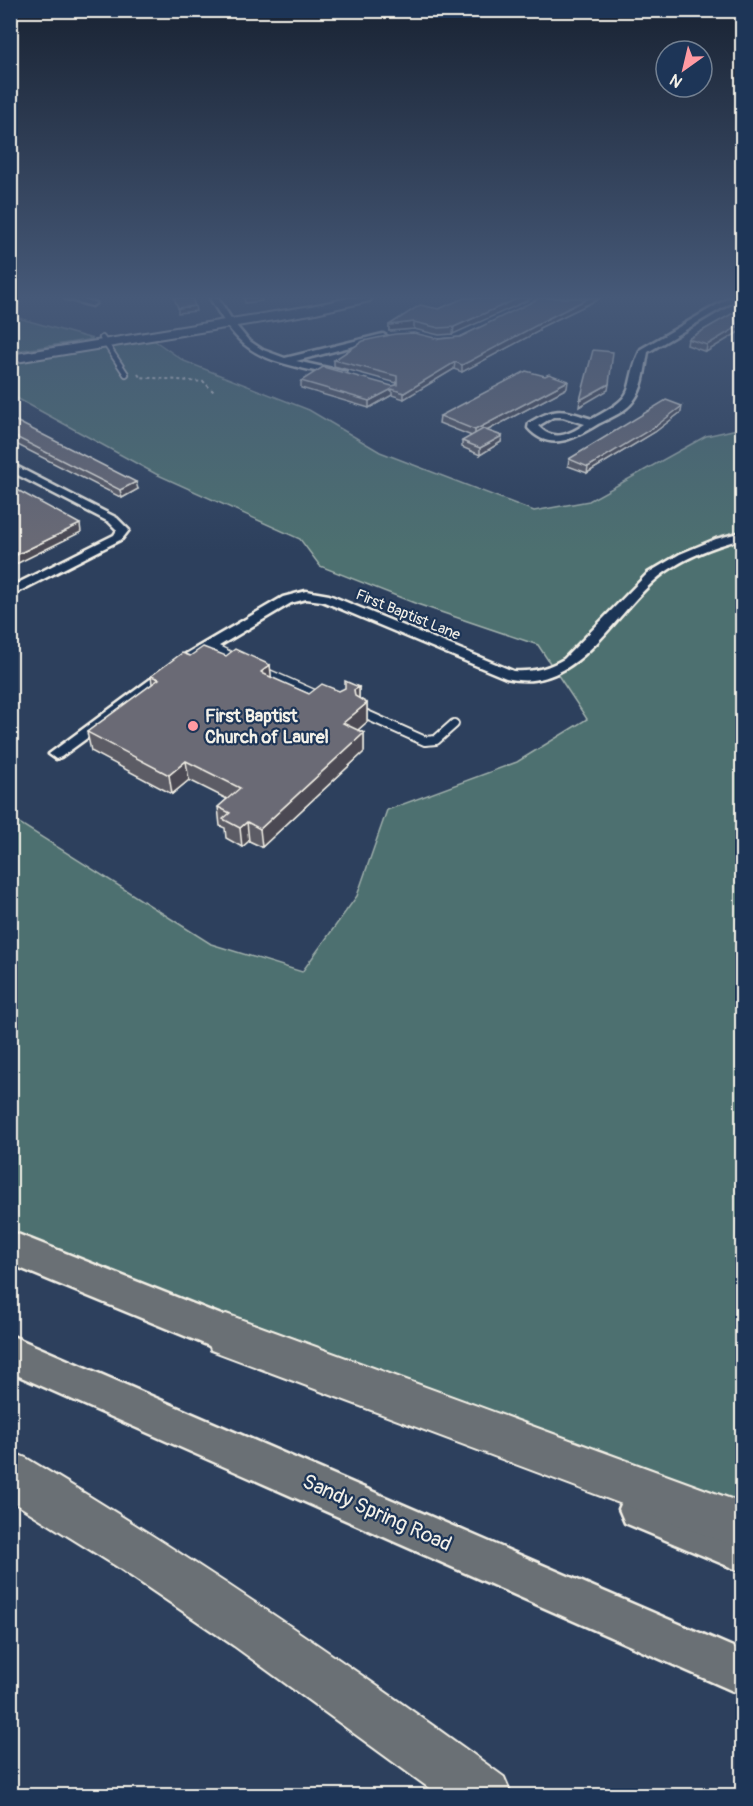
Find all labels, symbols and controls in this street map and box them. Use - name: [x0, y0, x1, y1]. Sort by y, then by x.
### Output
- north arrow: [654, 39, 714, 99]
- text: N: [666, 69, 686, 92]
- street label: First Baptist Lane: [353, 585, 464, 645]
- place label: First Baptist Church of Laurel: [205, 705, 329, 749]
- marker: First Baptist Church of Laurel: [186, 719, 200, 733]
- street label: Sandy Spring Road: [298, 1468, 456, 1558]

